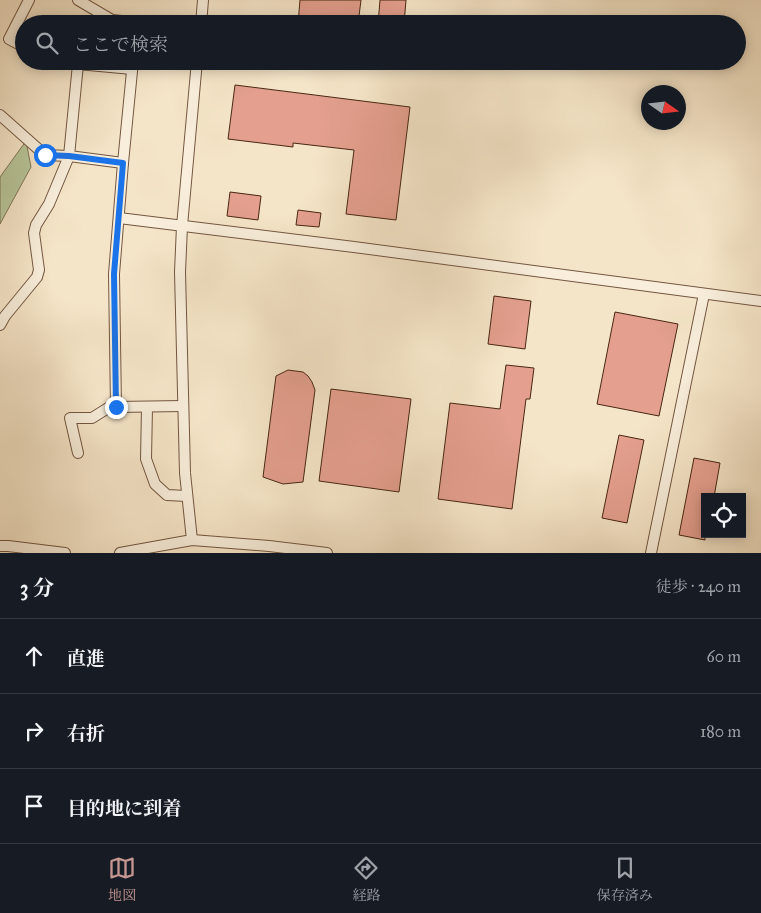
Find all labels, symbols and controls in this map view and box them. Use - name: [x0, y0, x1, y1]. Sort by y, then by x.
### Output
- search box: [15, 15, 746, 70]
- icon: search: [33, 29, 61, 57]
- text: ここで検索: [73, 33, 168, 56]
- north arrow: [641, 85, 686, 130]
- route start: [34, 144, 57, 167]
- route end: [105, 396, 128, 419]
- map controls: [701, 493, 746, 538]
- button: locate: [701, 493, 746, 538]
- text: 3 分: [20, 575, 54, 601]
- text: 徒歩 · 240 m: [656, 577, 741, 596]
- icon: ahead: [20, 642, 48, 670]
- text: 直進: [67, 647, 105, 670]
- text: 60 m: [707, 647, 741, 666]
- icon: right: [20, 717, 48, 745]
- text: 右折: [67, 722, 105, 745]
- text: 180 m: [700, 722, 741, 741]
- icon: arrive: [20, 792, 48, 820]
- text: 目的地に到着: [67, 797, 181, 820]
- tab: 地図: [108, 854, 136, 904]
- tab: 経路: [352, 854, 380, 904]
- tab: 保存済み: [597, 854, 653, 904]

